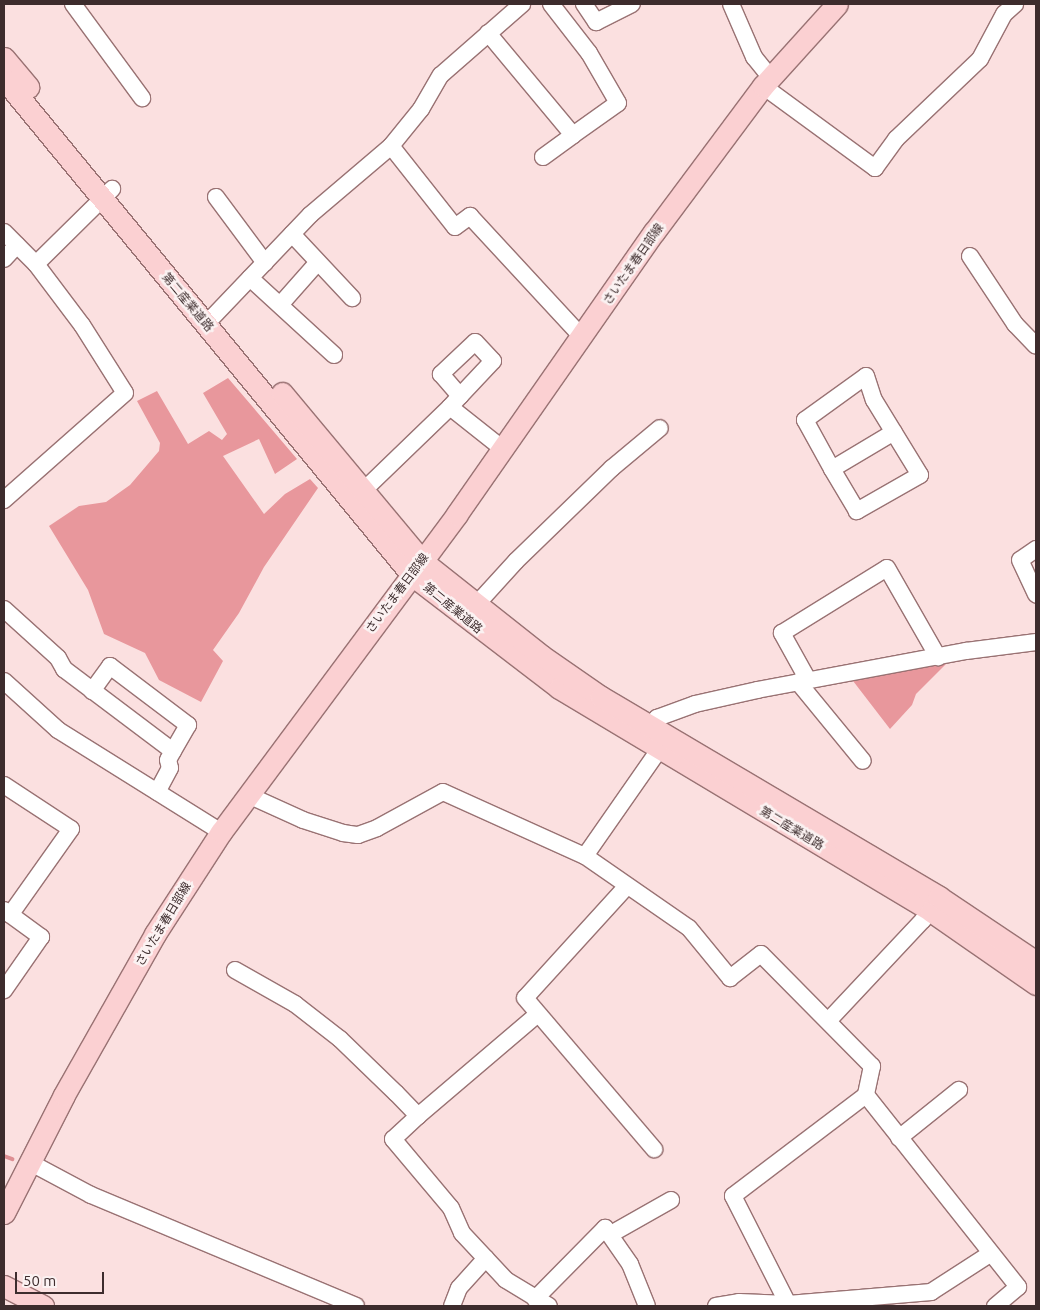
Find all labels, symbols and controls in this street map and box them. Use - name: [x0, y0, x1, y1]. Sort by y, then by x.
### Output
- street label: さいたま春日部線: [600, 221, 666, 307]
- street label: 第二産業道路: [159, 270, 217, 334]
- street label: さいたま春日部線: [362, 550, 432, 636]
- street label: 第二産業道路: [420, 580, 486, 636]
- street label: 第二産業道路: [757, 803, 827, 853]
- street label: さいたま春日部線: [132, 879, 194, 969]
- scale bar: [18, 1262, 106, 1294]
- text: 50 m: [23, 1272, 56, 1289]

